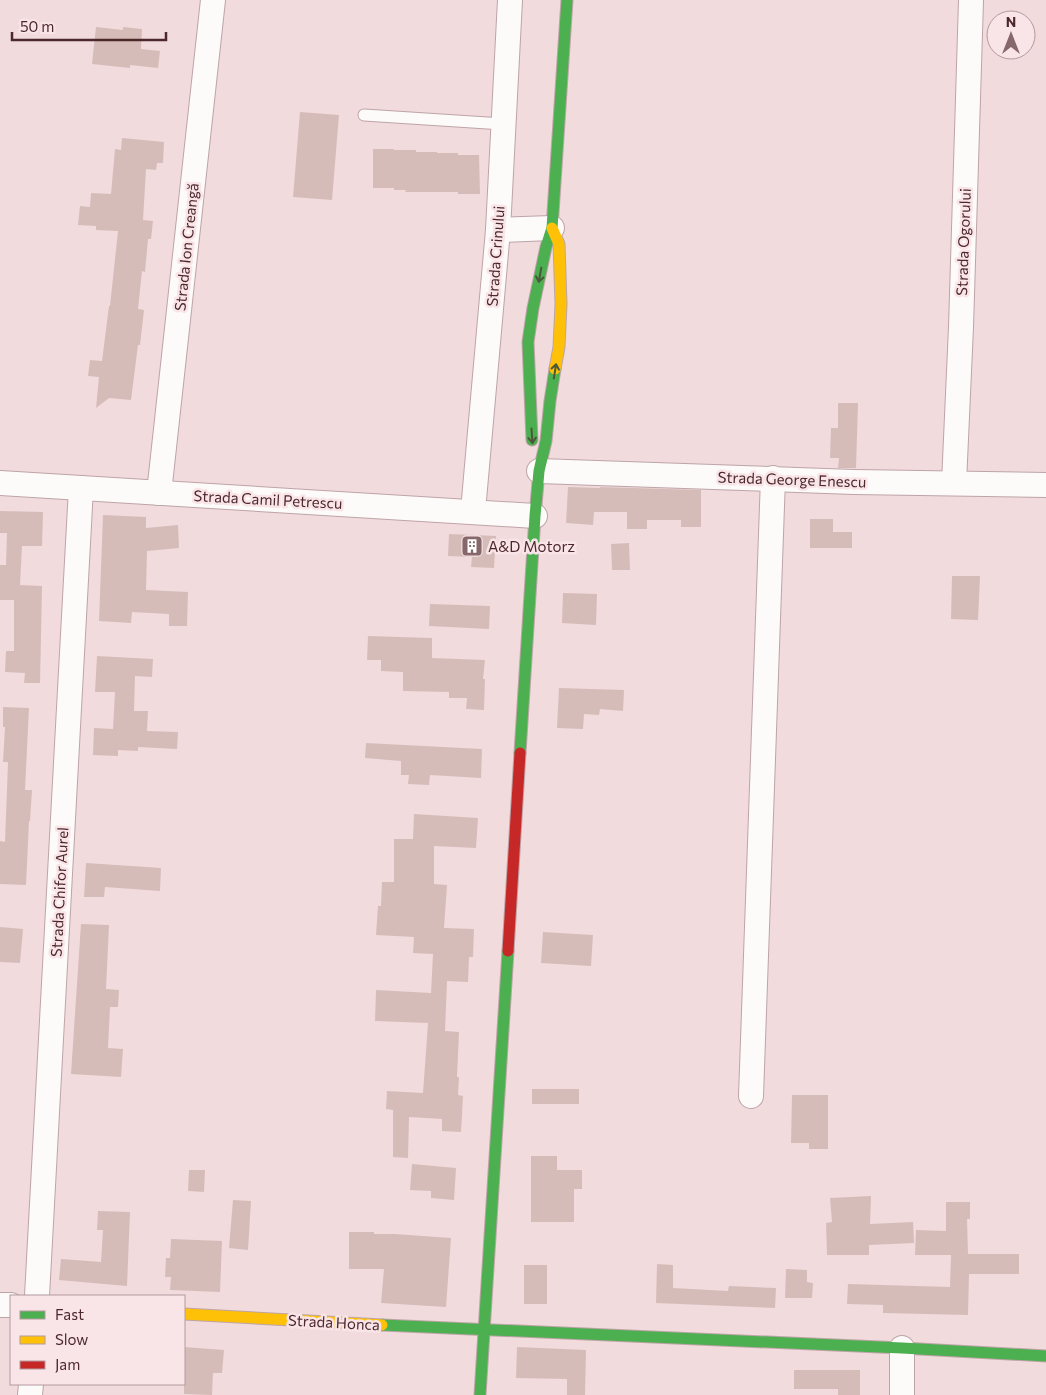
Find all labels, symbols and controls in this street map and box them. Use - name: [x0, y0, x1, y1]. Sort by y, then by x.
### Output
- scale bar: [12, 10, 166, 42]
- north arrow: [986, 10, 1036, 60]
- text: N: [1006, 13, 1016, 30]
- text: 50 m: [20, 17, 54, 35]
- street label: Strada Ion Creangă: [170, 182, 202, 312]
- street label: Strada Ogorului: [952, 188, 974, 296]
- street label: Strada Crinului: [482, 205, 508, 307]
- one-way arrow: [535, 266, 545, 282]
- one-way arrow: [550, 364, 560, 380]
- one-way arrow: [528, 428, 537, 444]
- street label: Strada George Enescu: [717, 467, 867, 491]
- street label: Strada Camil Petrescu: [193, 486, 343, 512]
- building icon: A&D Motorz: [460, 534, 484, 558]
- place label: A&D Motorz: [488, 537, 575, 555]
- street label: Strada Chifor Aurel: [47, 827, 71, 957]
- legend: [10, 1295, 185, 1385]
- text: Fast: [55, 1305, 84, 1323]
- street label: Strada Honca: [288, 1311, 380, 1333]
- text: Slow: [55, 1330, 88, 1348]
- text: Jam: [55, 1355, 80, 1373]

